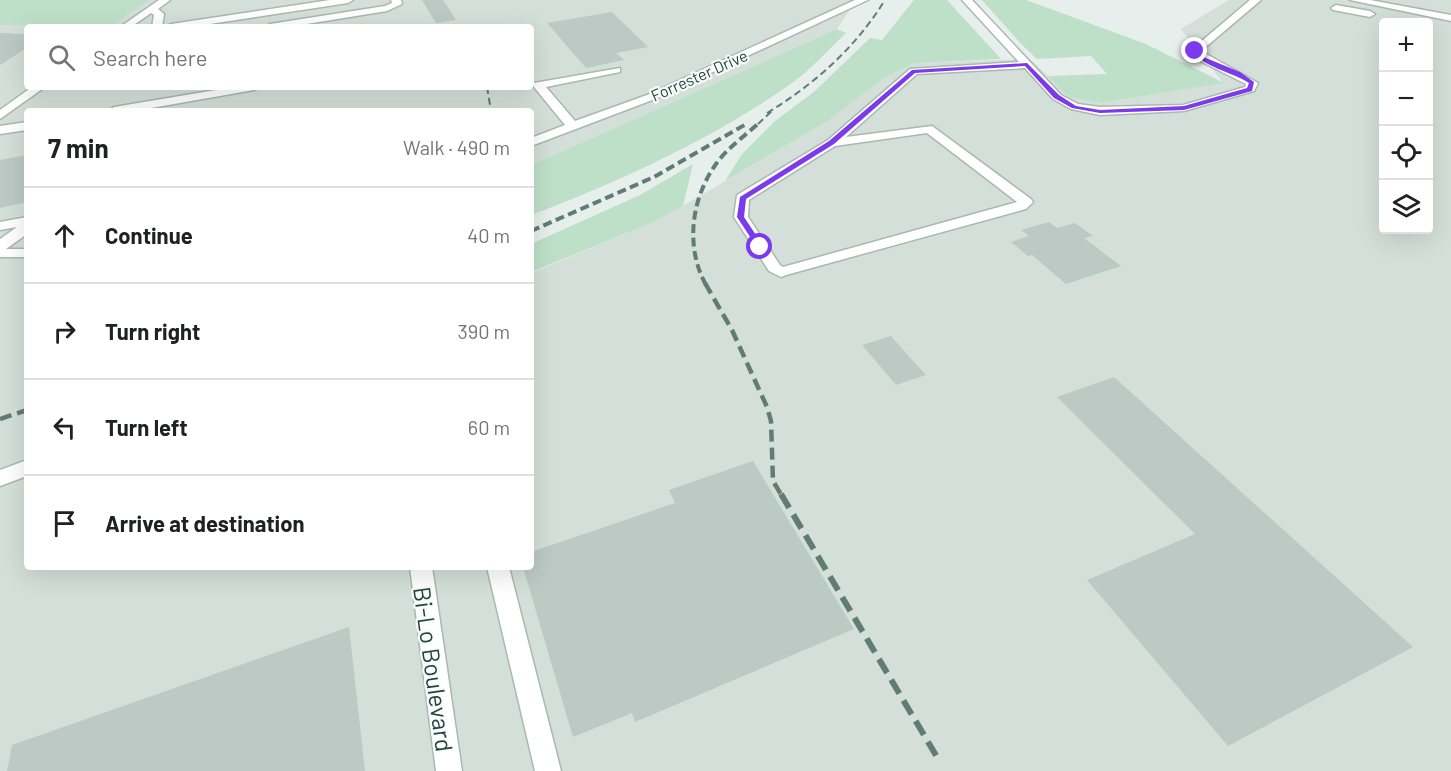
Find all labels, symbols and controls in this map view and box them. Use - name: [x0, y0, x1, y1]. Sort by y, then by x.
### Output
- map controls: [1379, 18, 1433, 234]
- button: +: [1379, 18, 1433, 72]
- search box: [24, 24, 534, 90]
- route end: [1181, 37, 1207, 63]
- icon: search: [45, 41, 78, 74]
- text: Search here: [93, 44, 207, 70]
- street label: Forrester Drive: [648, 45, 750, 105]
- button: −: [1379, 72, 1433, 126]
- button: locate: [1379, 126, 1433, 180]
- text: 7 min: [48, 132, 109, 163]
- text: Walk · 490 m: [403, 135, 510, 159]
- button: layers: [1379, 180, 1433, 234]
- icon: ahead: [48, 219, 81, 252]
- text: Continue: [105, 222, 193, 248]
- text: 40 m: [467, 223, 510, 247]
- route start: [746, 233, 772, 259]
- icon: right: [48, 315, 81, 348]
- text: Turn right: [105, 318, 200, 344]
- text: 390 m: [457, 319, 510, 343]
- icon: left: [48, 411, 81, 444]
- text: Turn left: [105, 414, 188, 440]
- text: 60 m: [468, 415, 510, 439]
- icon: arrive: [48, 507, 81, 540]
- text: Arrive at destination: [105, 510, 304, 536]
- street label: Bi-Lo Boulevard: [408, 585, 460, 753]

